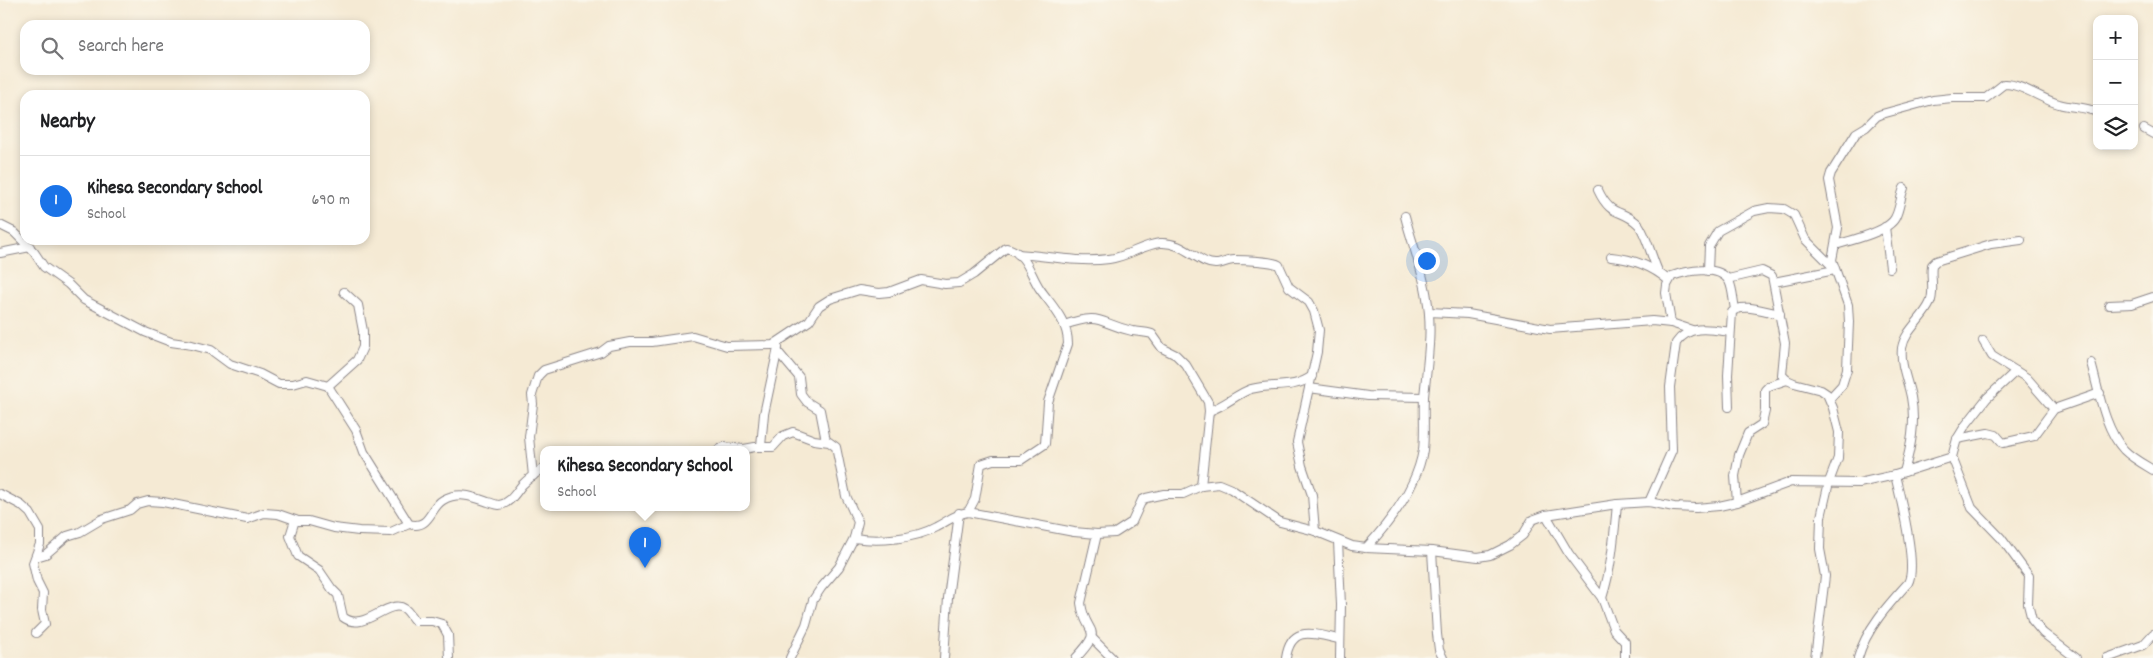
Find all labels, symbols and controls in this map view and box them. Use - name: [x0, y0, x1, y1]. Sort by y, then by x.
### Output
- map controls: [2093, 15, 2138, 150]
- button: +: [2093, 15, 2138, 60]
- search box: [20, 20, 370, 75]
- icon: search: [38, 34, 66, 62]
- text: Search here: [78, 34, 164, 61]
- button: −: [2093, 60, 2138, 105]
- button: layers: [2093, 105, 2138, 150]
- text: Nearby: [40, 108, 95, 138]
- text: Kihesa Secondary School: [87, 176, 262, 203]
- text: 1: [54, 189, 58, 212]
- text: 690 m: [311, 189, 350, 212]
- text: School: [87, 203, 126, 226]
- your location: [1414, 248, 1440, 274]
- popup: [540, 446, 750, 511]
- text: Kihesa Secondary School: [557, 454, 733, 481]
- text: School: [557, 481, 596, 504]
- pin: 1: [629, 527, 661, 568]

